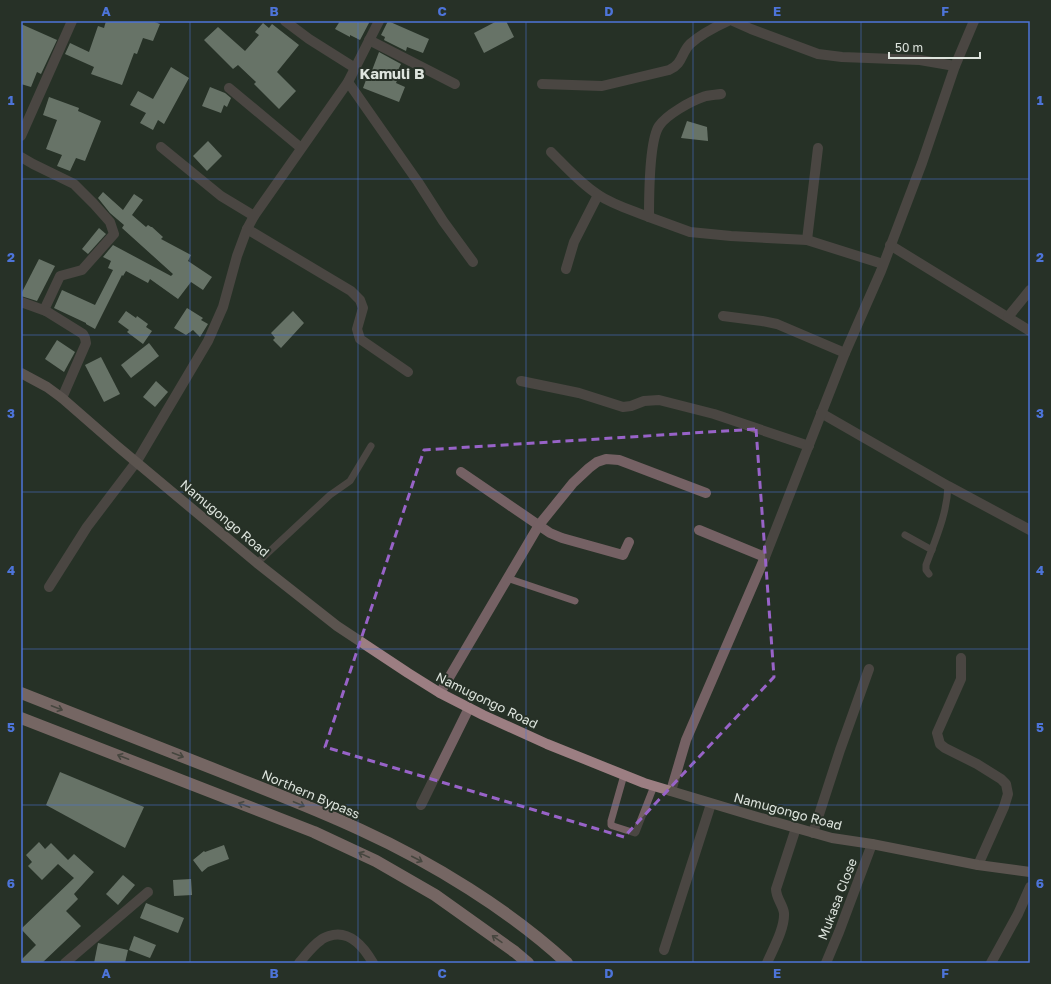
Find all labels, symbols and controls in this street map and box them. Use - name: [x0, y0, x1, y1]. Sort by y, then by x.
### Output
- text: A: [101, 3, 111, 19]
- text: B: [269, 3, 279, 19]
- text: C: [437, 3, 447, 19]
- text: D: [604, 3, 614, 19]
- text: E: [773, 3, 781, 19]
- text: F: [941, 3, 949, 19]
- scale bar: [889, 34, 980, 60]
- text: 50 m: [895, 40, 923, 55]
- district label: Kamuli B: [360, 64, 425, 82]
- text: 1: [8, 92, 15, 108]
- text: 1: [1037, 92, 1044, 108]
- text: 2: [7, 249, 15, 265]
- text: 2: [1036, 249, 1044, 265]
- text: 3: [7, 405, 15, 421]
- text: 3: [1036, 405, 1044, 421]
- street label: Namugongo Road: [177, 476, 273, 560]
- text: 4: [7, 562, 15, 578]
- text: 4: [1036, 562, 1044, 578]
- street label: Namugongo Road: [433, 668, 541, 732]
- one-way arrow: [51, 704, 63, 712]
- text: 5: [7, 719, 15, 735]
- text: 5: [1036, 719, 1044, 735]
- one-way arrow: [172, 752, 184, 760]
- one-way arrow: [117, 753, 129, 761]
- street label: Northern Bypass: [260, 766, 363, 822]
- street label: Namugongo Road: [732, 789, 844, 833]
- one-way arrow: [238, 800, 250, 808]
- one-way arrow: [292, 800, 304, 808]
- one-way arrow: [358, 851, 370, 858]
- one-way arrow: [410, 855, 422, 863]
- street label: Mukasa Close: [814, 856, 860, 942]
- text: 6: [7, 875, 15, 891]
- text: 6: [1036, 875, 1044, 891]
- one-way arrow: [492, 935, 503, 943]
- text: A: [101, 965, 111, 981]
- text: B: [269, 965, 279, 981]
- text: C: [437, 965, 447, 981]
- text: D: [604, 965, 614, 981]
- text: E: [773, 965, 781, 981]
- text: F: [941, 965, 949, 981]

